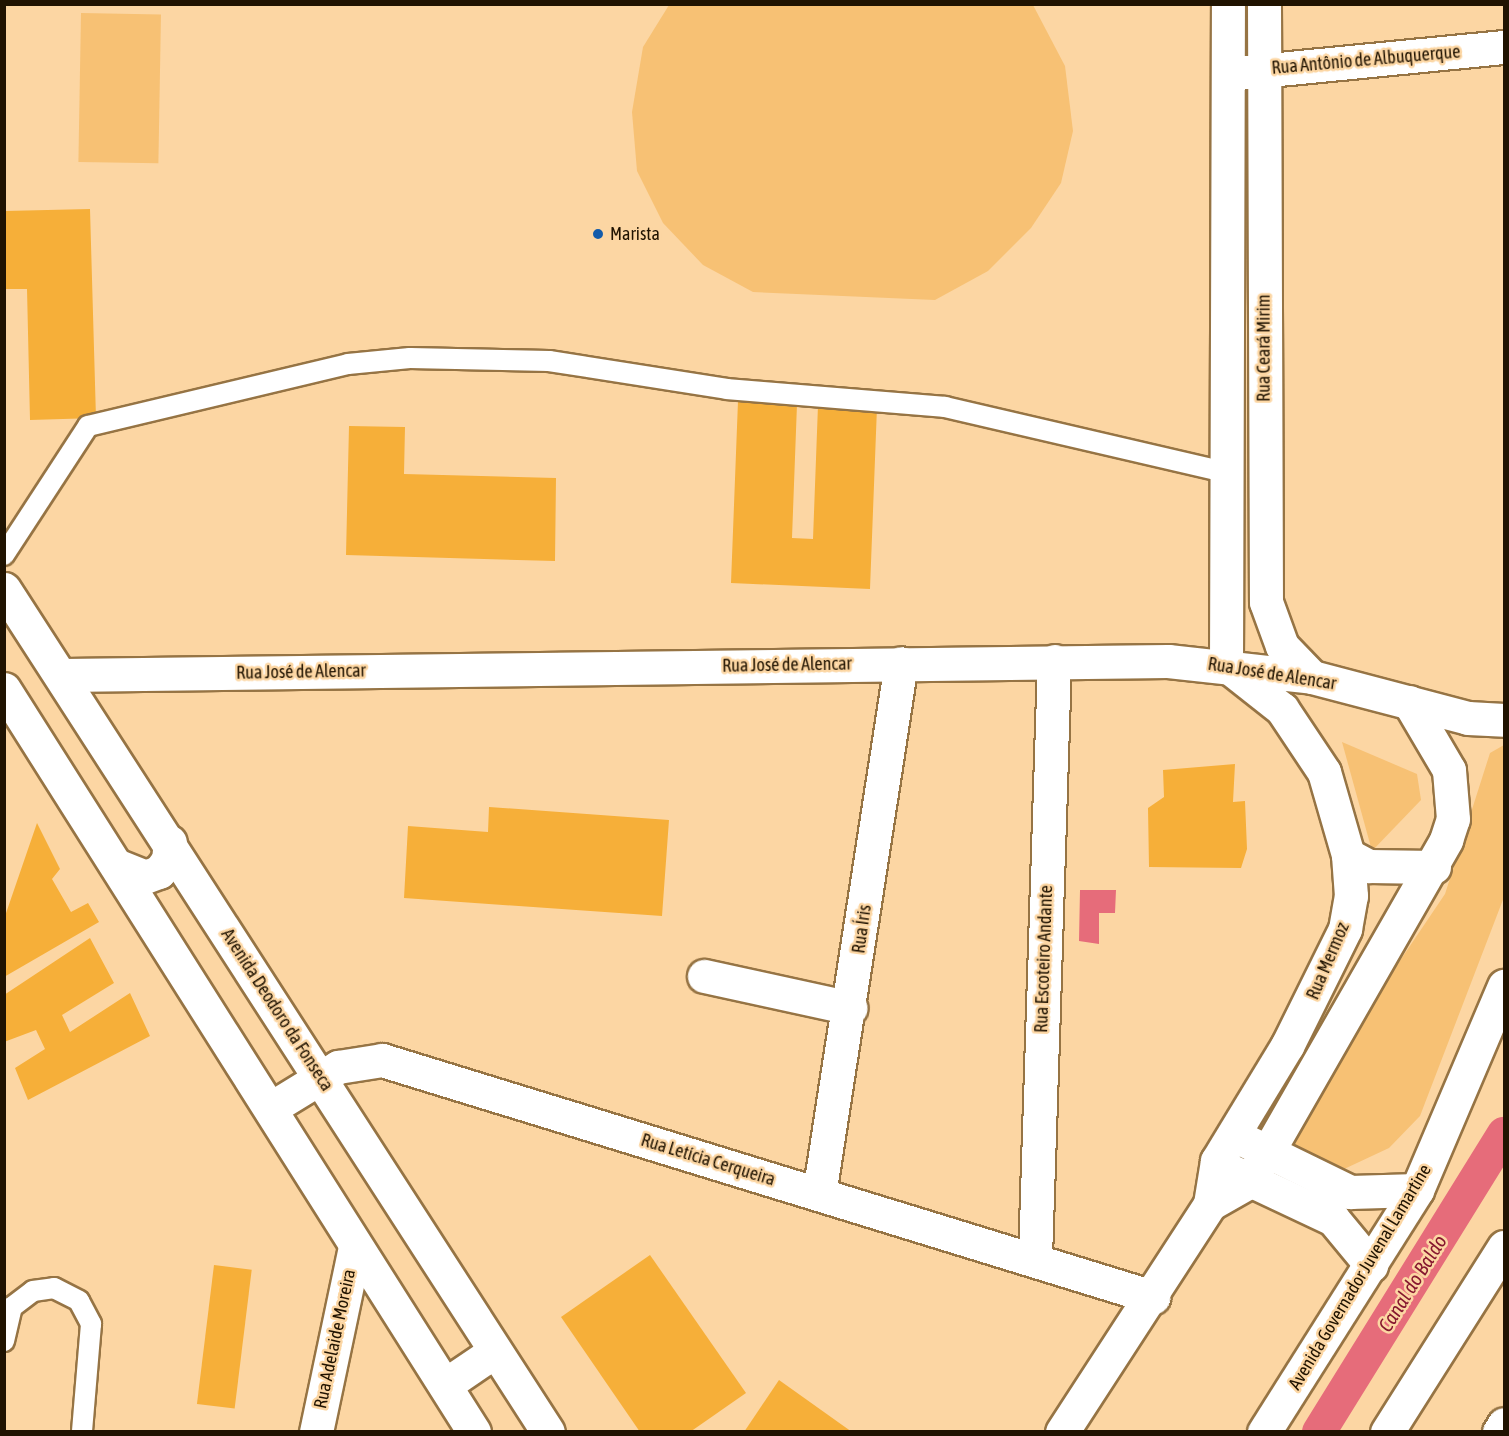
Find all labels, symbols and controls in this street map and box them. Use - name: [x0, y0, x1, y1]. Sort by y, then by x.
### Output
- street label: Rua Antônio de Albuquerque: [1271, 41, 1461, 79]
- place label: Marista: [610, 223, 660, 245]
- marker: Marista: [591, 227, 605, 241]
- street label: Rua Ceará Mirim: [1253, 294, 1275, 402]
- street label: Rua José de Alencar: [722, 653, 852, 677]
- street label: Rua José de Alencar: [1206, 653, 1338, 695]
- street label: Rua José de Alencar: [236, 660, 366, 684]
- street label: Rua Escoteiro Andante: [1031, 885, 1057, 1033]
- street label: Rua Íris: [848, 903, 876, 955]
- street label: Rua Mermoz: [1302, 919, 1354, 1003]
- street label: Avenida Deodoro da Fonseca: [216, 925, 338, 1095]
- street label: Rua Letícia Cerqueira: [638, 1129, 778, 1191]
- street label: Avenida Governador Juvenal Lamartine: [1284, 1160, 1436, 1394]
- water label: Canal do Baldo: [1373, 1230, 1451, 1336]
- street label: Rua Adelaide Moreira: [310, 1267, 360, 1411]

